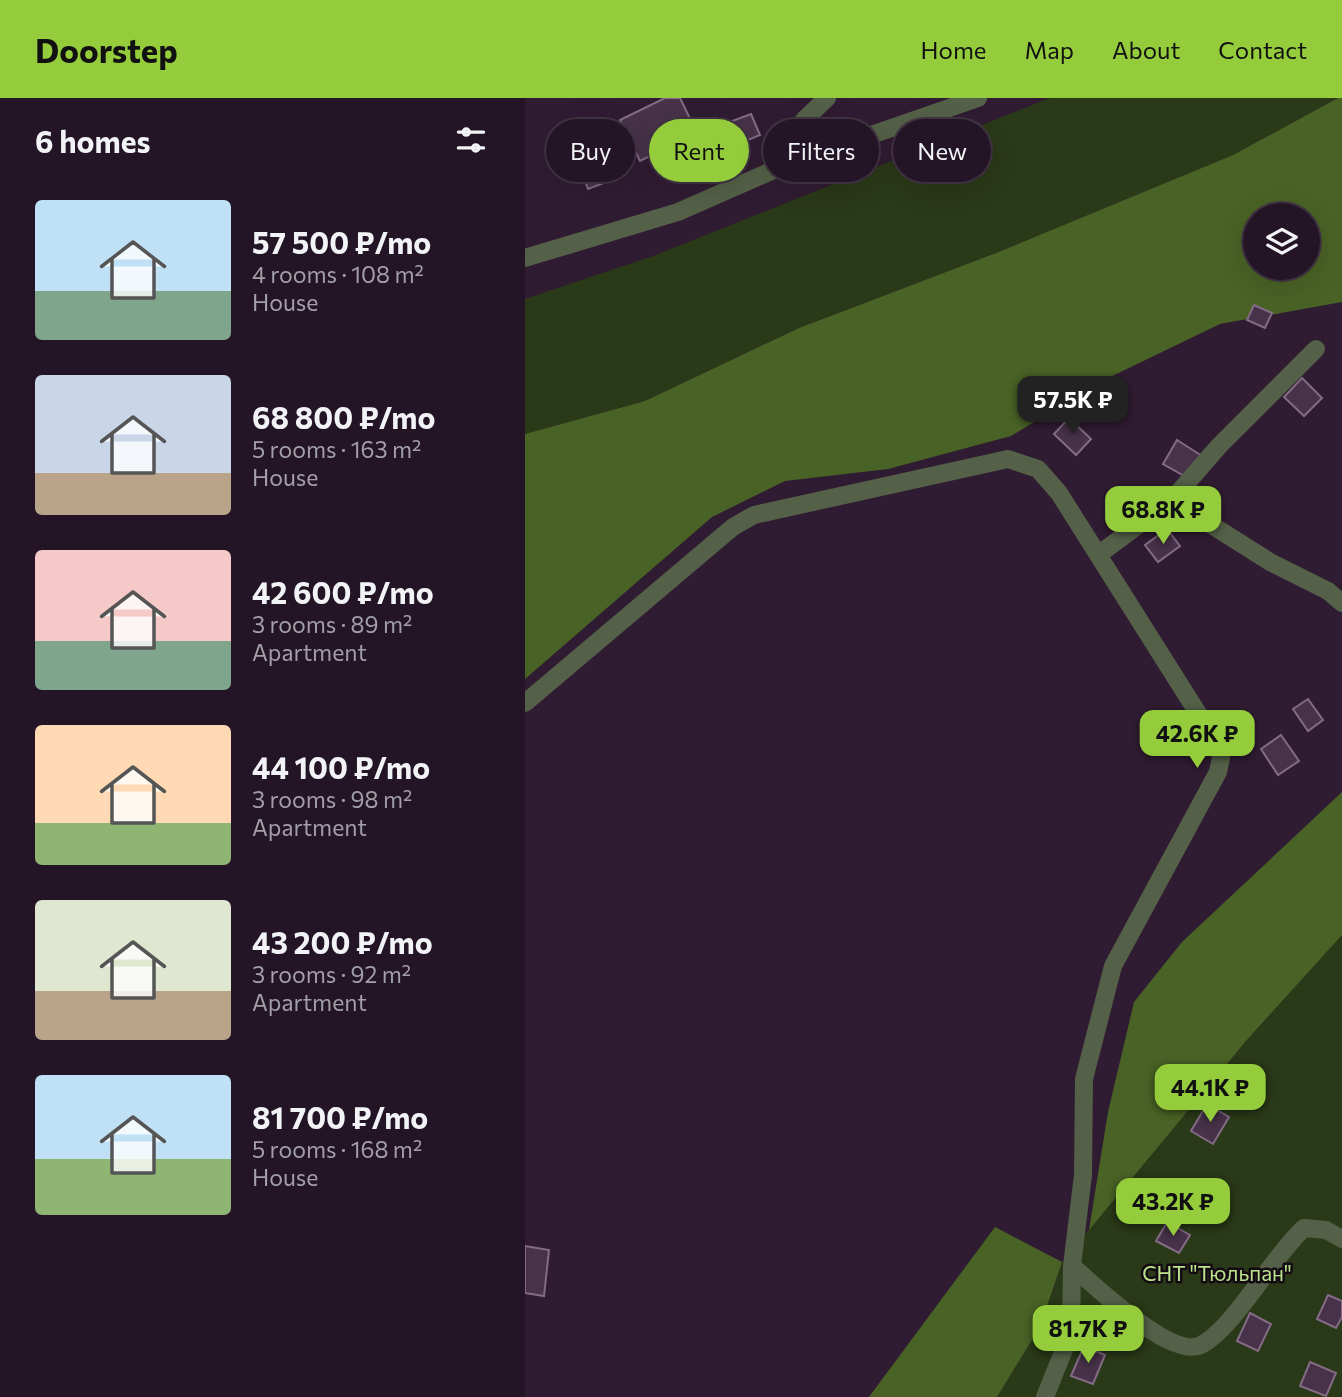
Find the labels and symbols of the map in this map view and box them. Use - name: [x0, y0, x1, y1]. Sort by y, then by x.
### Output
- pin: 57.5K ₽: [1008, 376, 1138, 436]
- pin: 68.8K ₽: [1098, 486, 1228, 546]
- pin: 42.6K ₽: [1132, 710, 1262, 770]
- pin: 44.1K ₽: [1145, 1065, 1275, 1124]
- pin: 43.2K ₽: [1108, 1178, 1238, 1238]
- park label: СНТ "Тюльпан": [1142, 1260, 1292, 1285]
- pin: 81.7K ₽: [1023, 1306, 1153, 1365]

